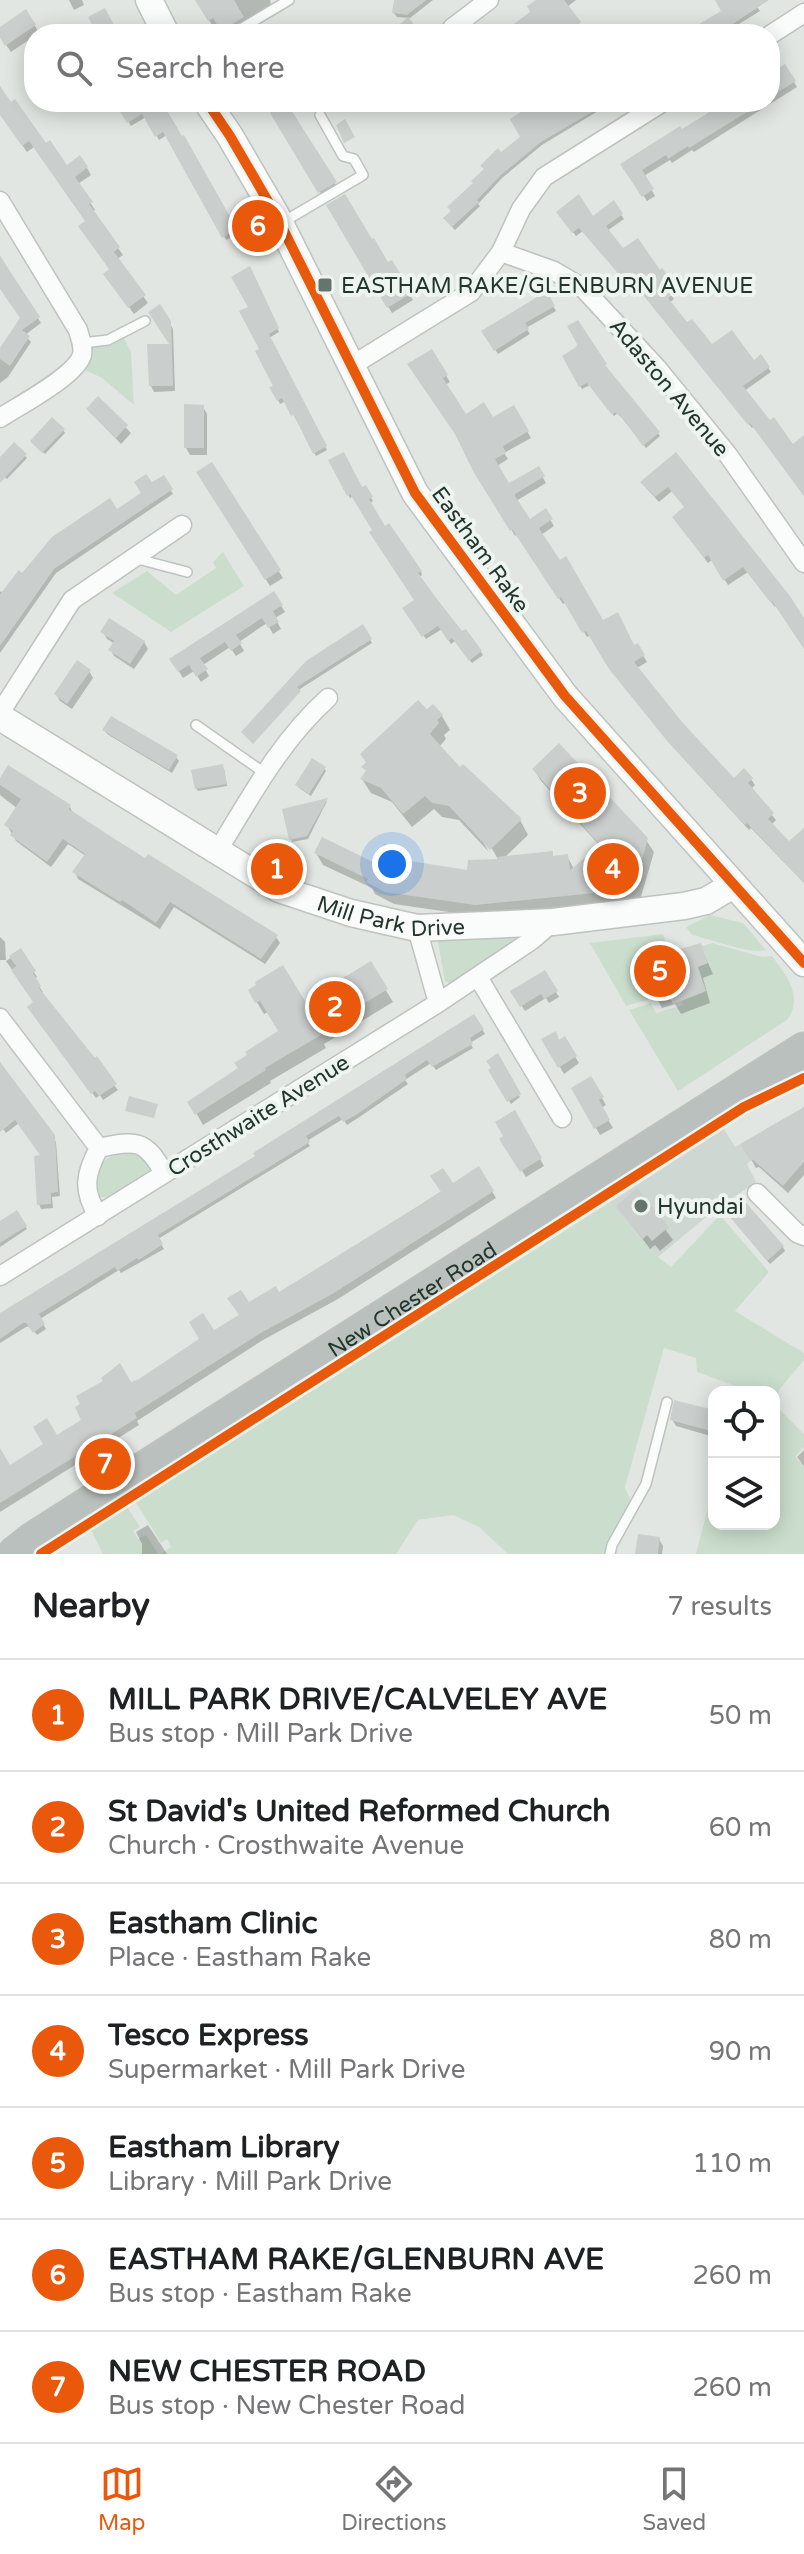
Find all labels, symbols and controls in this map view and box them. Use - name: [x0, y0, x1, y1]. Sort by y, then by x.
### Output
- search box: [24, 24, 780, 112]
- icon: search: [52, 46, 96, 90]
- text: Search here: [116, 50, 285, 87]
- pin: 6: [232, 196, 284, 256]
- place label: EASTHAM RAKE/GLENBURN AVENUE: [341, 273, 753, 299]
- marker: EASTHAM RAKE/GLENBURN AVENUE: [316, 276, 334, 294]
- street label: Adaston Avenue: [604, 313, 735, 462]
- street label: Eastham Rake: [426, 482, 535, 618]
- pin: 3: [554, 763, 606, 823]
- pin: 1: [251, 839, 303, 899]
- pin: 4: [587, 839, 639, 899]
- your location: [372, 844, 412, 884]
- street label: Mill Park Drive: [314, 891, 465, 942]
- pin: 5: [634, 941, 686, 1001]
- pin: 2: [309, 977, 361, 1037]
- street label: Crosthwaite Avenue: [163, 1049, 354, 1182]
- place label: Hyundai: [657, 1194, 744, 1220]
- marker: Hyundai: [632, 1197, 650, 1215]
- street label: New Chester Road: [323, 1237, 502, 1363]
- map controls: [708, 1386, 780, 1530]
- button: locate: [708, 1386, 780, 1458]
- pin: 7: [79, 1434, 131, 1494]
- button: layers: [708, 1458, 780, 1530]
- text: Nearby: [32, 1586, 150, 1627]
- text: 7 results: [667, 1591, 772, 1622]
- text: MILL PARK DRIVE/CALVELEY AVE: [108, 1681, 607, 1718]
- text: 1: [50, 1700, 66, 1731]
- text: 50 m: [709, 1700, 772, 1731]
- text: Bus stop · Mill Park Drive: [108, 1718, 413, 1749]
- text: St David's United Reformed Church: [108, 1793, 610, 1830]
- text: 2: [50, 1812, 66, 1843]
- text: 60 m: [709, 1812, 772, 1843]
- text: Church · Crosthwaite Avenue: [108, 1830, 464, 1861]
- text: Eastham Clinic: [108, 1905, 318, 1942]
- text: 3: [50, 1924, 66, 1955]
- text: 80 m: [709, 1924, 772, 1955]
- text: Place · Eastham Rake: [108, 1942, 371, 1973]
- text: Tesco Express: [108, 2017, 309, 2054]
- text: 4: [50, 2036, 66, 2067]
- text: 90 m: [709, 2036, 772, 2067]
- text: Supermarket · Mill Park Drive: [108, 2054, 465, 2085]
- text: Eastham Library: [108, 2129, 340, 2166]
- text: 5: [50, 2148, 66, 2179]
- text: 110 m: [692, 2148, 772, 2179]
- text: Library · Mill Park Drive: [108, 2166, 392, 2197]
- text: EASTHAM RAKE/GLENBURN AVE: [108, 2241, 604, 2278]
- text: 6: [50, 2260, 66, 2291]
- text: 260 m: [692, 2260, 772, 2291]
- text: Bus stop · Eastham Rake: [108, 2278, 412, 2309]
- text: NEW CHESTER ROAD: [108, 2353, 426, 2390]
- text: 7: [50, 2372, 66, 2403]
- text: 260 m: [692, 2372, 772, 2403]
- text: Bus stop · New Chester Road: [108, 2390, 466, 2421]
- tab: Map: [98, 2462, 145, 2536]
- tab: Directions: [341, 2462, 447, 2536]
- tab: Saved: [642, 2462, 706, 2536]

